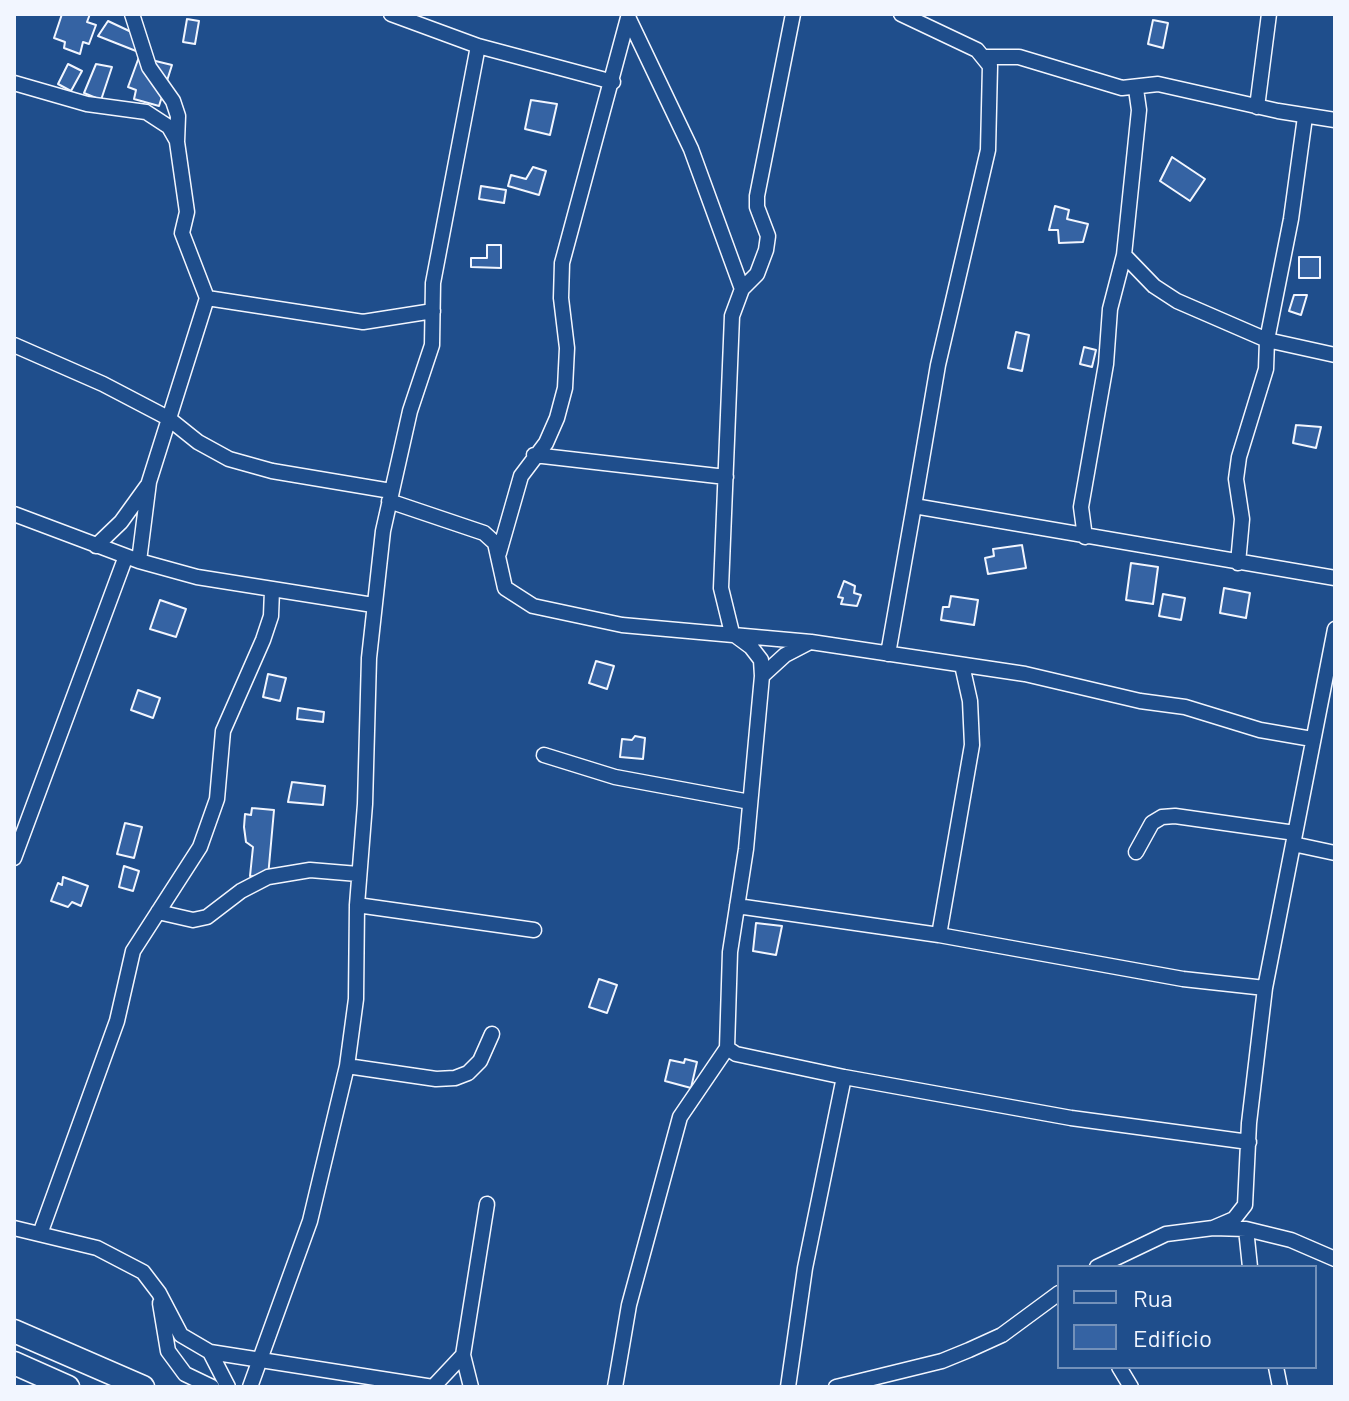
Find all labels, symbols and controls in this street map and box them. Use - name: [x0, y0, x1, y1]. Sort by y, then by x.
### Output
- legend: [1057, 1265, 1317, 1369]
- text: Rua: [1133, 1283, 1173, 1312]
- text: Edifício: [1133, 1323, 1212, 1352]

